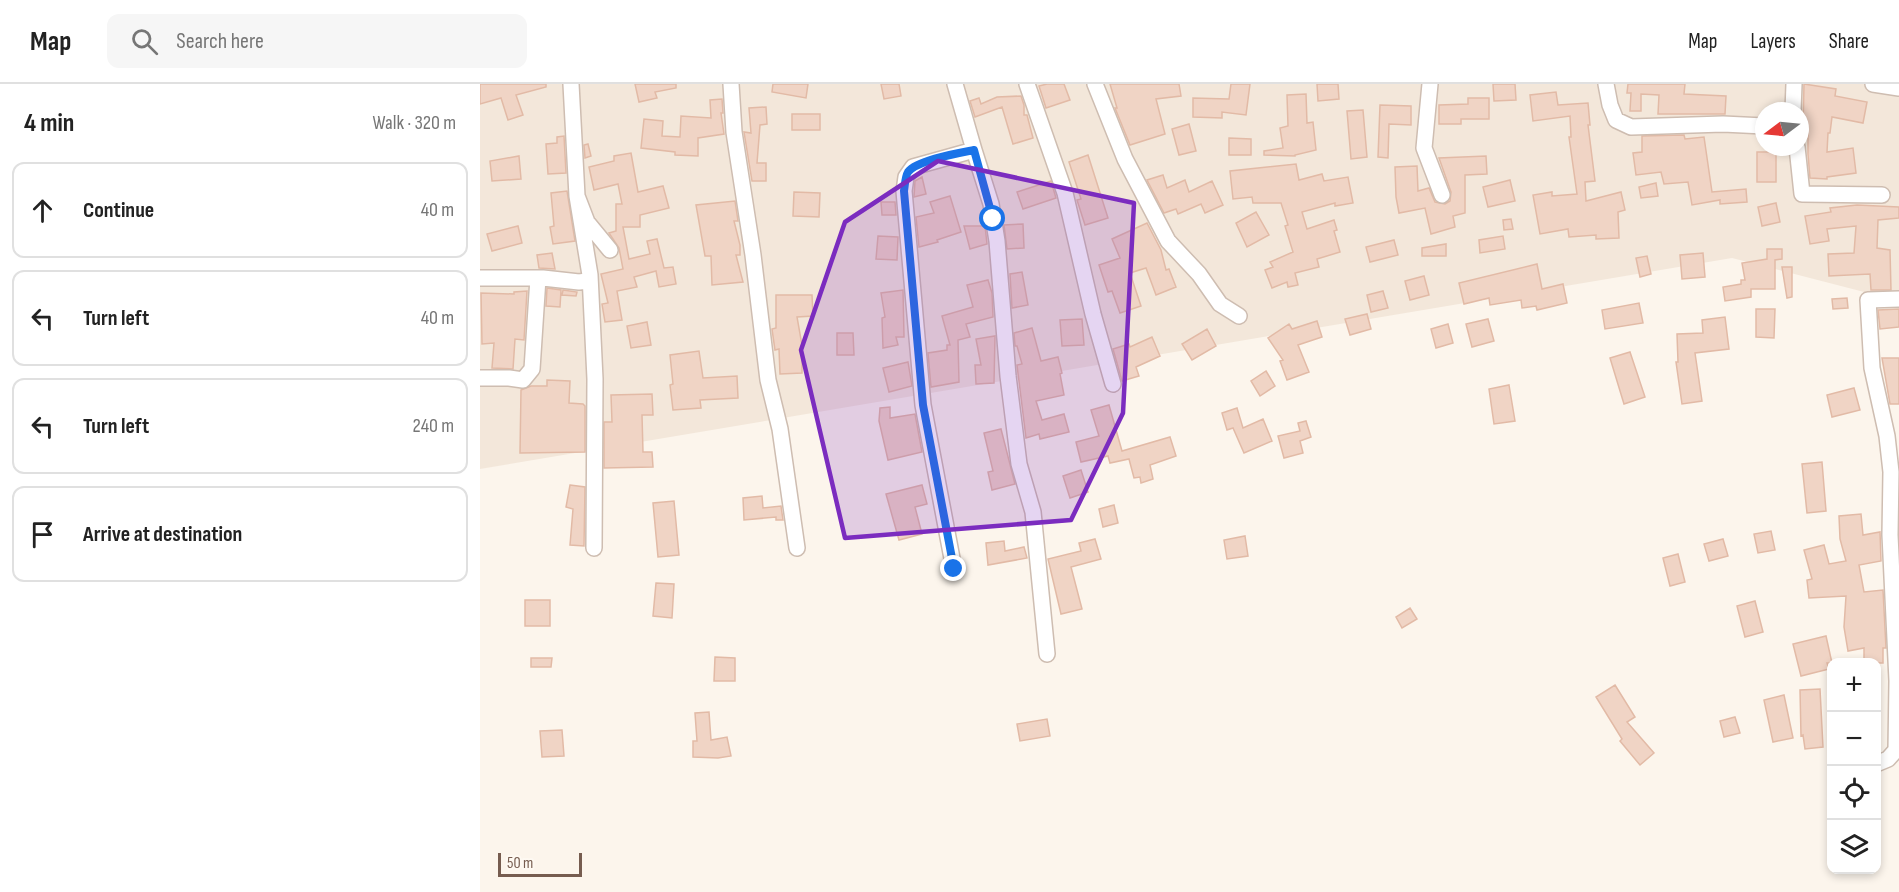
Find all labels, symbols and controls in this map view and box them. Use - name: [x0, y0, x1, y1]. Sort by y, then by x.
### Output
- search box: [107, 14, 527, 68]
- text: Map: [30, 25, 71, 58]
- icon: search: [128, 25, 161, 58]
- text: Search here: [176, 28, 264, 55]
- text: Map: [1688, 29, 1717, 54]
- text: Layers: [1750, 29, 1796, 54]
- text: Share: [1829, 29, 1869, 54]
- north arrow: [1755, 102, 1809, 156]
- text: 4 min: [24, 108, 74, 139]
- text: Walk · 320 m: [373, 111, 456, 135]
- icon: ahead: [26, 194, 59, 227]
- text: Continue: [83, 197, 154, 224]
- text: 40 m: [421, 198, 454, 222]
- route start: [979, 205, 1005, 231]
- icon: left: [26, 302, 59, 335]
- text: Turn left: [83, 305, 149, 332]
- text: 40 m: [421, 306, 454, 330]
- icon: left: [26, 410, 59, 443]
- text: Turn left: [83, 413, 149, 440]
- text: 240 m: [413, 414, 454, 438]
- icon: arrive: [26, 518, 59, 551]
- text: Arrive at destination: [83, 521, 242, 548]
- route end: [940, 555, 966, 581]
- map controls: [1827, 658, 1881, 874]
- button: +: [1827, 658, 1881, 712]
- button: −: [1827, 712, 1881, 766]
- button: locate: [1827, 766, 1881, 820]
- button: layers: [1827, 820, 1881, 874]
- scale bar: [498, 850, 582, 878]
- text: 50 m: [507, 854, 533, 873]

